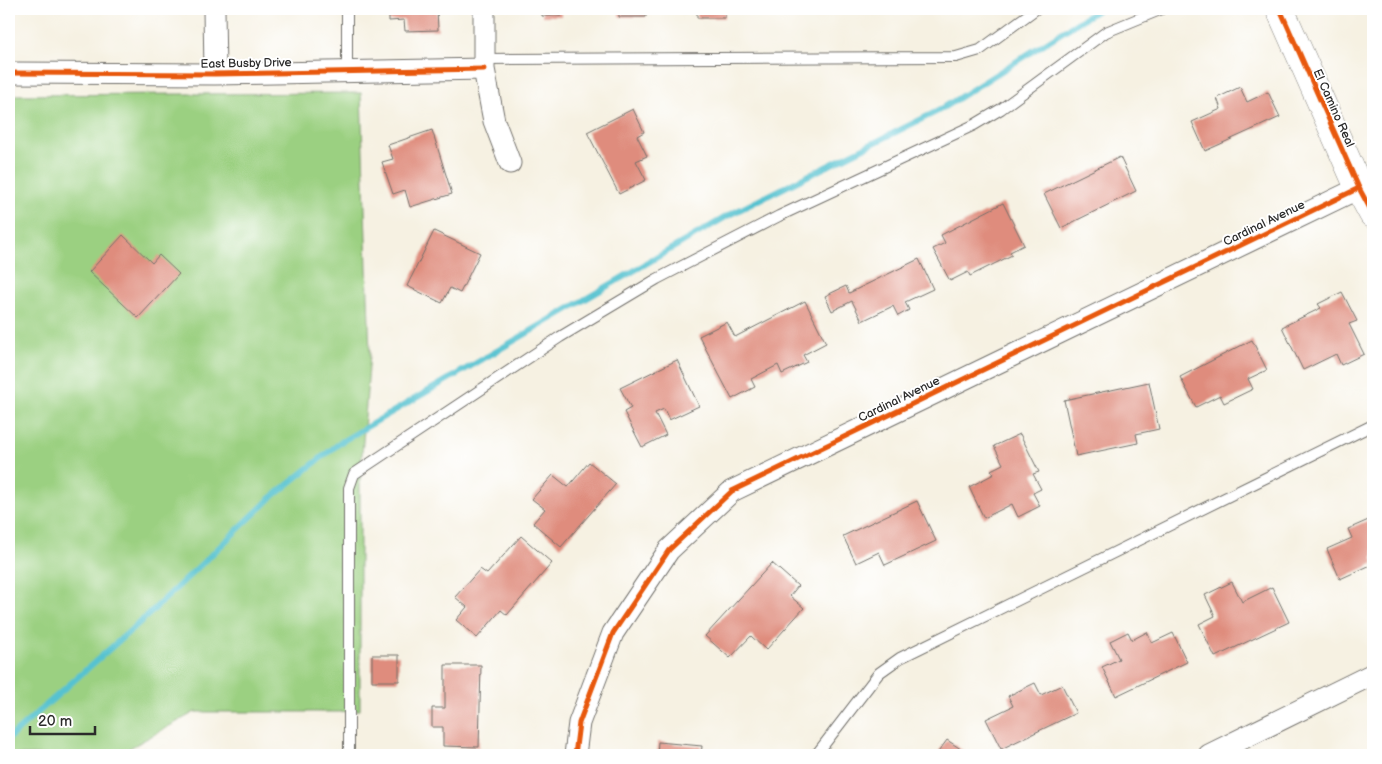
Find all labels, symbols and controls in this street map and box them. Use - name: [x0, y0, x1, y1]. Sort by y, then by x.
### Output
- street label: East Busby Drive: [200, 55, 292, 72]
- street label: El Camino Real: [1310, 67, 1357, 150]
- street label: Cardinal Avenue: [1221, 197, 1307, 250]
- street label: Cardinal Avenue: [856, 373, 942, 426]
- scale bar: [30, 704, 95, 736]
- text: 20 m: [38, 712, 72, 731]

